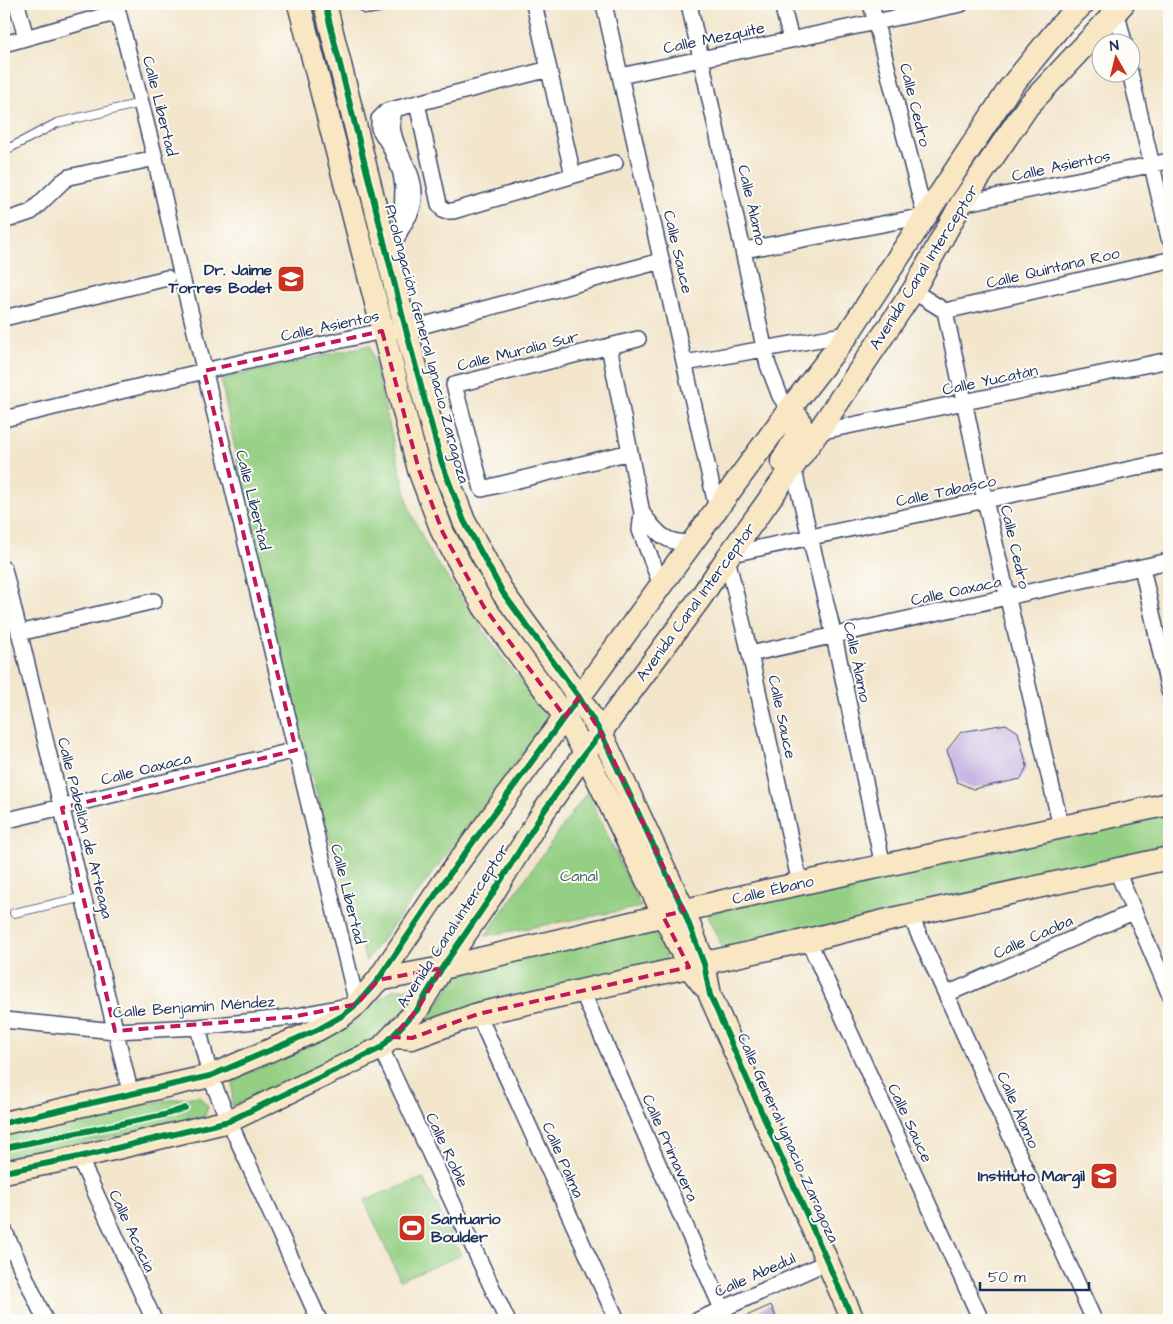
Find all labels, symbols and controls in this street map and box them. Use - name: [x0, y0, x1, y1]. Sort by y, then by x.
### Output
- street label: Calle Mezquite: [661, 16, 767, 59]
- north arrow: [1090, 32, 1140, 82]
- text: N: [1109, 36, 1120, 57]
- street label: Calle Libertad: [137, 54, 183, 158]
- street label: Calle Cedro: [894, 61, 936, 149]
- street label: Calle Asientos: [1010, 145, 1112, 187]
- street label: Calle Álamo: [732, 163, 772, 247]
- street label: Avenida Canal Interceptor: [864, 180, 984, 354]
- street label: Prolongación General Ignacio Zaragoza: [378, 202, 475, 486]
- street label: Calle Sauce: [658, 208, 698, 296]
- street label: Calle Quintana Roo: [984, 242, 1122, 294]
- place label: Dr. Jaime Torres Bodet: [168, 259, 273, 299]
- school or university icon: Dr. Jaime Torres Bodet: [276, 264, 306, 294]
- street label: Calle Asientos: [279, 305, 381, 347]
- street label: Calle Muralia Sur: [455, 325, 581, 377]
- street label: Calle Yucatán: [940, 359, 1040, 401]
- street label: Calle Libertad: [230, 448, 276, 552]
- street label: Calle Tabasco: [894, 470, 998, 512]
- street label: Calle Cedro: [995, 503, 1035, 591]
- street label: Avenida Canal Interceptor: [631, 518, 761, 686]
- street label: Calle Oaxaca: [909, 571, 1003, 611]
- street label: Calle Álamo: [838, 620, 876, 704]
- street label: Calle Sauce: [762, 673, 802, 761]
- street label: Calle Pabellón de Arteaga: [51, 735, 118, 921]
- street label: Calle Oaxaca: [99, 747, 193, 791]
- street label: Avenida Canal Interceptor: [392, 840, 514, 1012]
- street label: Calle Libertad: [325, 842, 371, 946]
- park label: Canal: [560, 865, 598, 887]
- street label: Calle Ébano: [730, 870, 816, 910]
- street label: Calle Caoba: [990, 910, 1076, 964]
- street label: Calle Benjamín Méndez: [112, 990, 276, 1024]
- street label: Calle General Ignacio Zaragoza: [731, 1030, 844, 1247]
- street label: Calle Álamo: [991, 1068, 1045, 1152]
- street label: Calle Sauce: [882, 1080, 938, 1166]
- street label: Calle Primavera: [636, 1091, 704, 1205]
- street label: Calle Roble: [420, 1109, 474, 1191]
- street label: Calle Palma: [536, 1119, 590, 1201]
- school or university icon: Instituto Margil: [1089, 1161, 1119, 1191]
- place label: Instituto Margil: [978, 1165, 1085, 1189]
- street label: Calle Acacia: [103, 1186, 161, 1276]
- place label: Santuario Boulder: [430, 1208, 501, 1248]
- sports icon: Santuario Boulder: [397, 1213, 427, 1243]
- street label: Calle Abedul: [711, 1247, 799, 1303]
- scale bar: [980, 1259, 1089, 1291]
- text: 50 m: [988, 1267, 1026, 1288]

